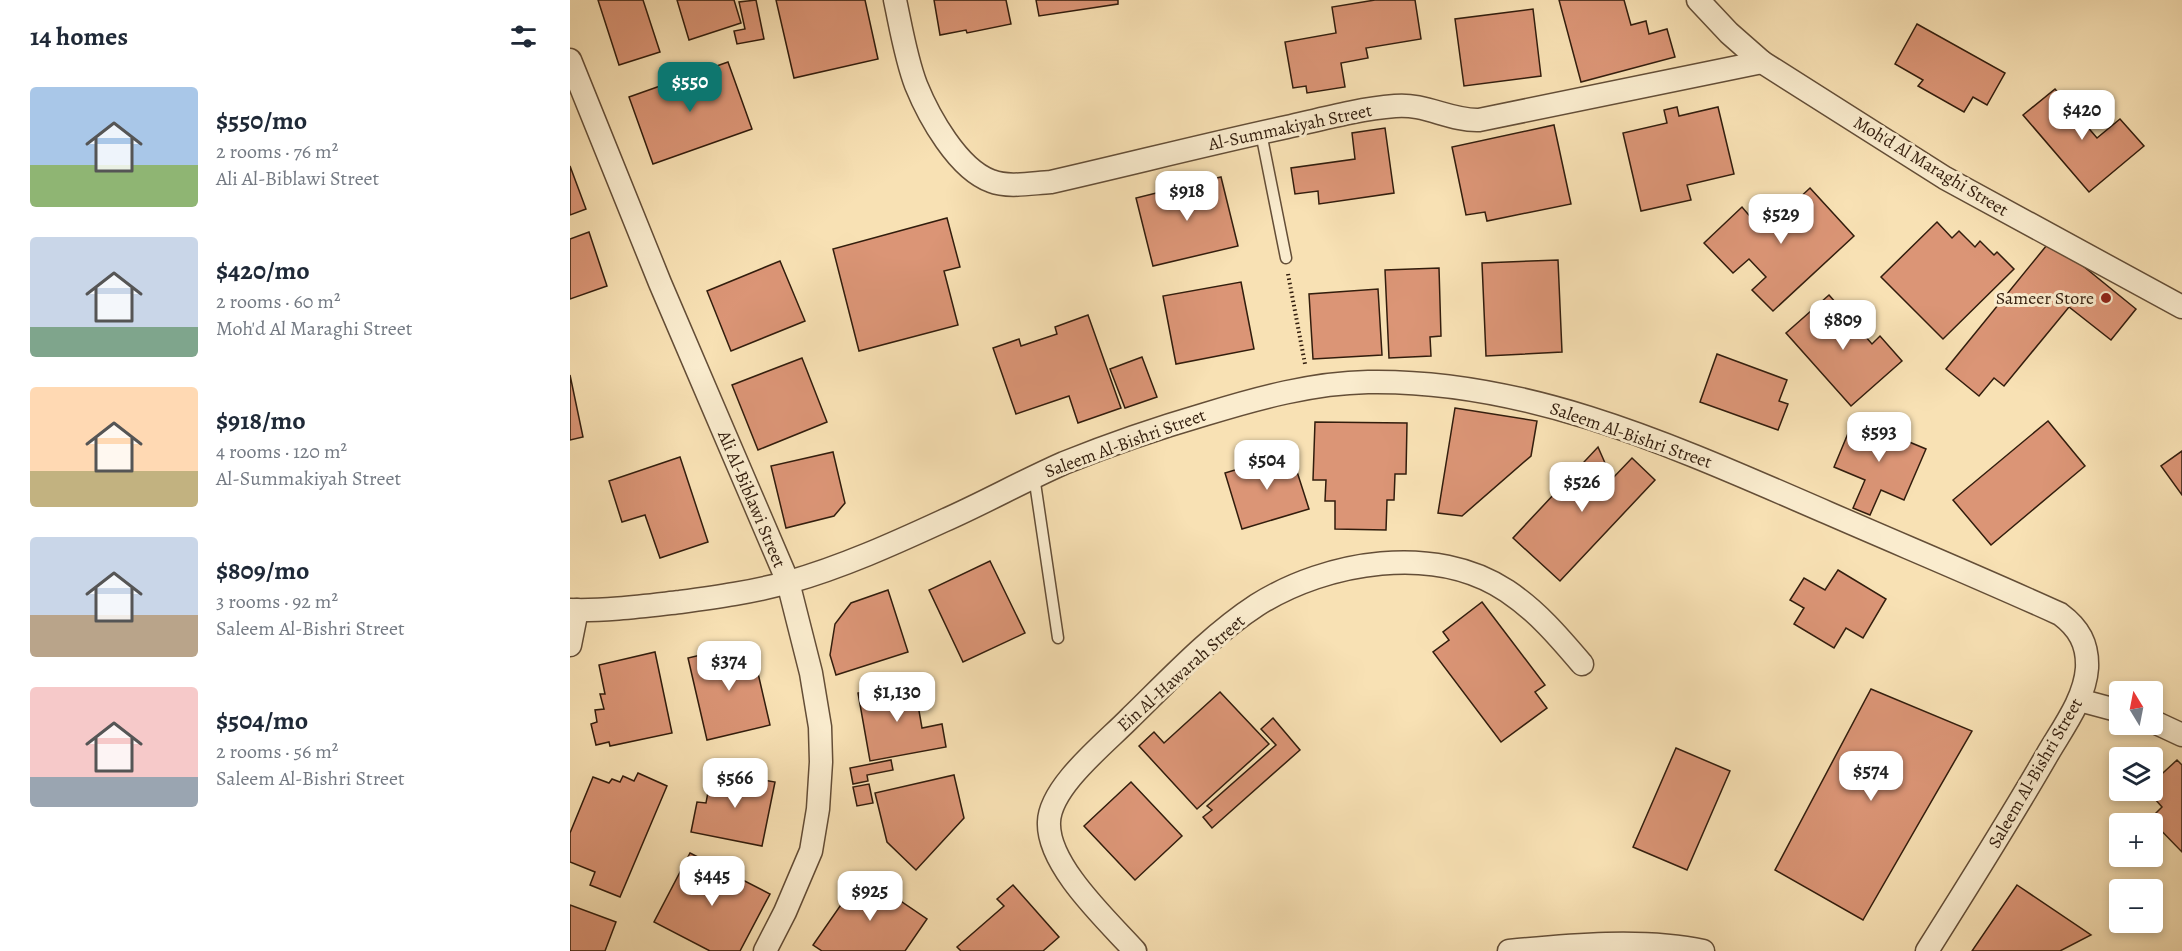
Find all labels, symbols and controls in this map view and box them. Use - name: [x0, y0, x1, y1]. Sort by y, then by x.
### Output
- text: 14 homes: [30, 19, 128, 54]
- icon: filters: [507, 20, 540, 53]
- pin: $550: [654, 62, 726, 113]
- text: $550: [672, 68, 708, 95]
- pin: $420: [2046, 90, 2118, 141]
- text: $420: [2063, 96, 2101, 123]
- street label: Al-Summakiyah Street: [1205, 98, 1374, 156]
- text: $550/mo: [216, 103, 307, 138]
- street label: Moh'd Al Maraghi Street: [1849, 110, 2013, 222]
- icon: home: [78, 111, 150, 183]
- text: 2 rooms · 76 m²: [216, 138, 338, 165]
- text: Ali Al-Biblawi Street: [216, 165, 379, 192]
- pin: $918: [1151, 171, 1223, 222]
- text: $918: [1169, 177, 1205, 204]
- pin: $529: [1745, 194, 1817, 245]
- text: $529: [1763, 200, 1799, 227]
- text: $420/mo: [216, 253, 310, 288]
- icon: home: [78, 261, 150, 333]
- place label: Sameer Store: [1996, 286, 2094, 310]
- text: 2 rooms · 60 m²: [216, 288, 340, 315]
- marker: Sameer Store: [2099, 291, 2113, 305]
- pin: $809: [1807, 300, 1879, 351]
- text: $809: [1824, 306, 1862, 333]
- text: Moh'd Al Maraghi Street: [216, 315, 412, 342]
- street label: Saleem Al-Bishri Street: [1547, 396, 1715, 474]
- text: $918/mo: [216, 403, 306, 438]
- street label: Saleem Al-Bishri Street: [1041, 403, 1209, 483]
- icon: home: [78, 411, 150, 483]
- pin: $593: [1843, 412, 1915, 463]
- text: $593: [1861, 418, 1897, 445]
- street label: Ali Al-Biblawi Street: [712, 426, 792, 571]
- text: 4 rooms · 120 m²: [216, 438, 347, 465]
- pin: $504: [1231, 440, 1303, 491]
- text: $504: [1248, 446, 1286, 473]
- pin: $526: [1546, 462, 1618, 513]
- text: Al-Summakiyah Street: [216, 465, 401, 492]
- text: $526: [1564, 468, 1600, 495]
- text: $809/mo: [216, 553, 309, 588]
- icon: home: [78, 561, 150, 633]
- text: 3 rooms · 92 m²: [216, 588, 338, 615]
- street label: Ein Al-Hawarah Street: [1112, 609, 1250, 737]
- text: Saleem Al-Bishri Street: [216, 615, 405, 642]
- pin: $374: [693, 641, 765, 692]
- text: $374: [711, 647, 747, 674]
- pin: $1,130: [848, 672, 946, 723]
- text: $1,130: [873, 678, 921, 705]
- north arrow: [2109, 681, 2163, 735]
- map controls: [2109, 681, 2163, 933]
- street label: Saleem Al-Bishri Street: [1982, 693, 2088, 853]
- text: $504/mo: [216, 703, 308, 738]
- icon: home: [78, 711, 150, 783]
- text: 2 rooms · 56 m²: [216, 738, 338, 765]
- button: layers: [2109, 747, 2163, 801]
- pin: $574: [1835, 751, 1907, 802]
- text: $574: [1853, 757, 1889, 784]
- pin: $566: [699, 758, 771, 809]
- text: $566: [717, 764, 753, 791]
- text: Saleem Al-Bishri Street: [216, 765, 405, 792]
- button: +: [2109, 813, 2163, 867]
- pin: $445: [676, 856, 748, 907]
- text: $445: [694, 862, 730, 889]
- pin: $925: [834, 871, 906, 922]
- text: $925: [852, 877, 888, 904]
- button: −: [2109, 879, 2163, 933]

